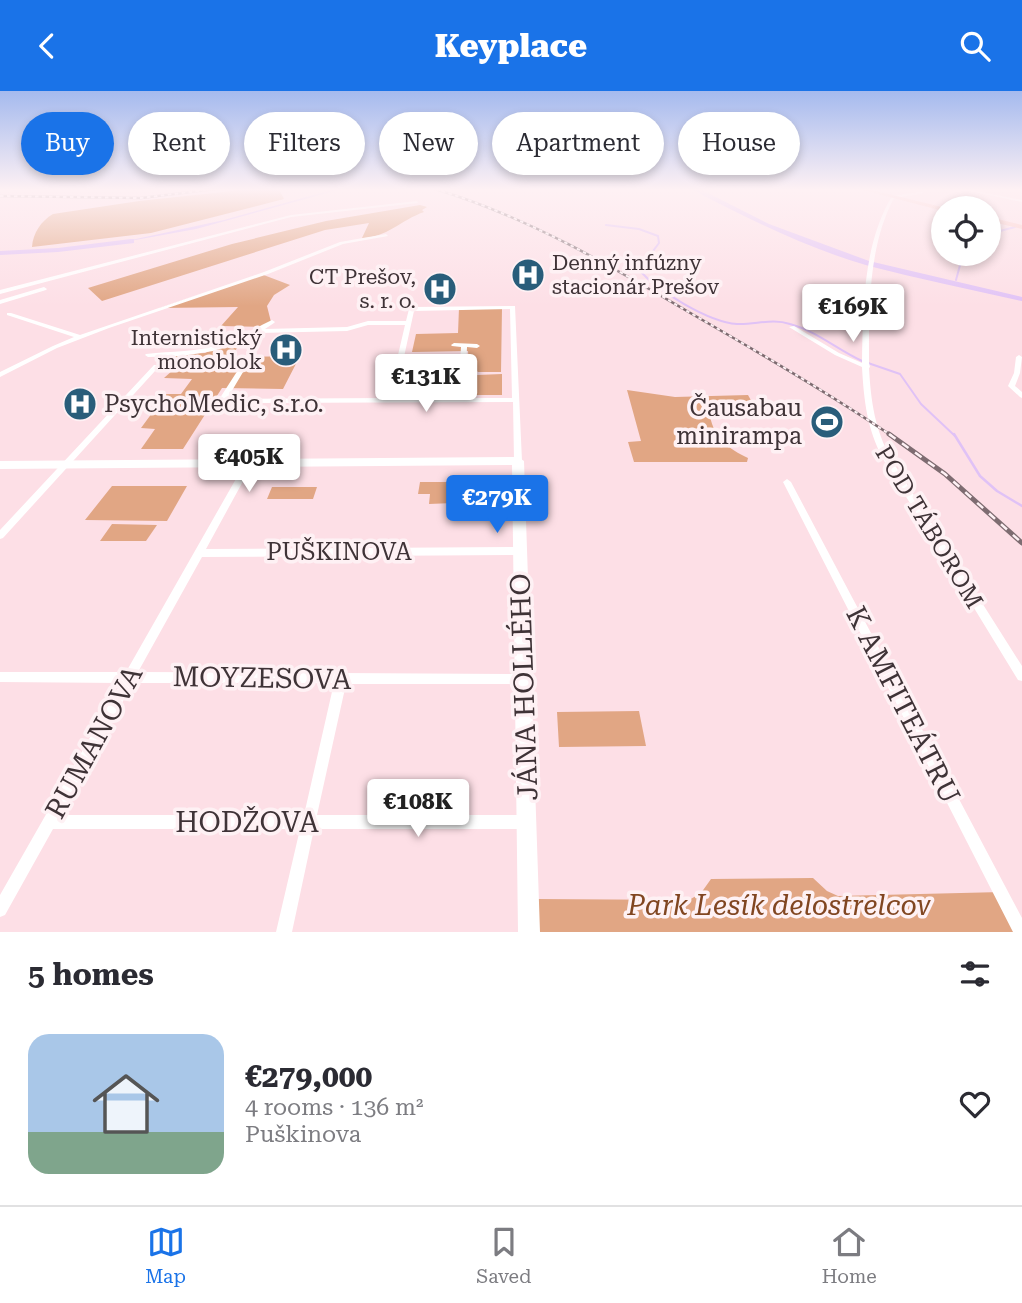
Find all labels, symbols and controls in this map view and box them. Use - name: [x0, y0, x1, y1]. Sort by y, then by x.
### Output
- icon: back: [28, 27, 66, 65]
- text: Keyplace: [435, 27, 587, 65]
- icon: search: [956, 27, 994, 65]
- chip: Buy: [21, 112, 114, 175]
- chip: Rent: [128, 112, 230, 175]
- chip: Filters: [244, 112, 365, 175]
- chip: New: [379, 112, 478, 175]
- chip: Apartment: [492, 112, 664, 175]
- chip: House: [678, 112, 800, 175]
- map controls: [931, 196, 1001, 266]
- button: locate: [931, 196, 1001, 266]
- place label: Denný infúzny stacionár Prešov: [552, 251, 720, 299]
- hospital icon: Denný infúzny stacionár Prešov: [509, 256, 547, 294]
- place label: CT Prešov, s. r. o.: [309, 265, 416, 313]
- hospital icon: CT Prešov, s. r. o.: [421, 270, 459, 308]
- pin: €169K: [804, 285, 902, 344]
- text: €169K: [818, 293, 888, 320]
- place label: Internistický monoblok: [131, 326, 263, 374]
- hospital icon: Internistický monoblok: [267, 331, 305, 369]
- pin: €131K: [377, 355, 475, 414]
- text: €131K: [391, 363, 461, 390]
- hospital icon: PsychoMedic, s.r.o.: [61, 385, 99, 423]
- place label: PsychoMedic, s.r.o.: [104, 390, 324, 418]
- place label: Čausabau minirampa: [676, 393, 802, 450]
- sports icon: Čausabau minirampa: [808, 403, 846, 441]
- pin: €405K: [200, 435, 298, 494]
- street label: POD TÁBOROM: [869, 440, 990, 614]
- text: €405K: [214, 443, 284, 470]
- pin: €279K: [448, 475, 546, 535]
- text: €279K: [462, 484, 532, 511]
- street label: PUŠKINOVA: [266, 537, 412, 566]
- street label: JÁNA HOLLÉHO: [503, 573, 544, 801]
- street label: K AMFITEÁTRU: [839, 601, 968, 809]
- street label: RUMANOVA: [39, 660, 150, 824]
- street label: MOYZESOVA: [172, 660, 352, 696]
- pin: €108K: [369, 779, 467, 839]
- text: €108K: [383, 788, 453, 815]
- street label: HODŽOVA: [175, 806, 319, 839]
- park label: Park Lesík delostrelcov: [626, 889, 932, 922]
- icon: filters: [956, 955, 994, 993]
- text: 5 homes: [28, 957, 154, 992]
- text: €279,000: [245, 1059, 372, 1094]
- icon: home: [84, 1062, 168, 1146]
- icon: heart: [956, 1085, 994, 1123]
- text: 4 rooms · 136 m²: [245, 1094, 423, 1121]
- text: Puškinova: [245, 1121, 361, 1148]
- tab: Map: [145, 1223, 186, 1288]
- tab: Saved: [476, 1223, 531, 1288]
- tab: Home: [822, 1223, 877, 1288]

